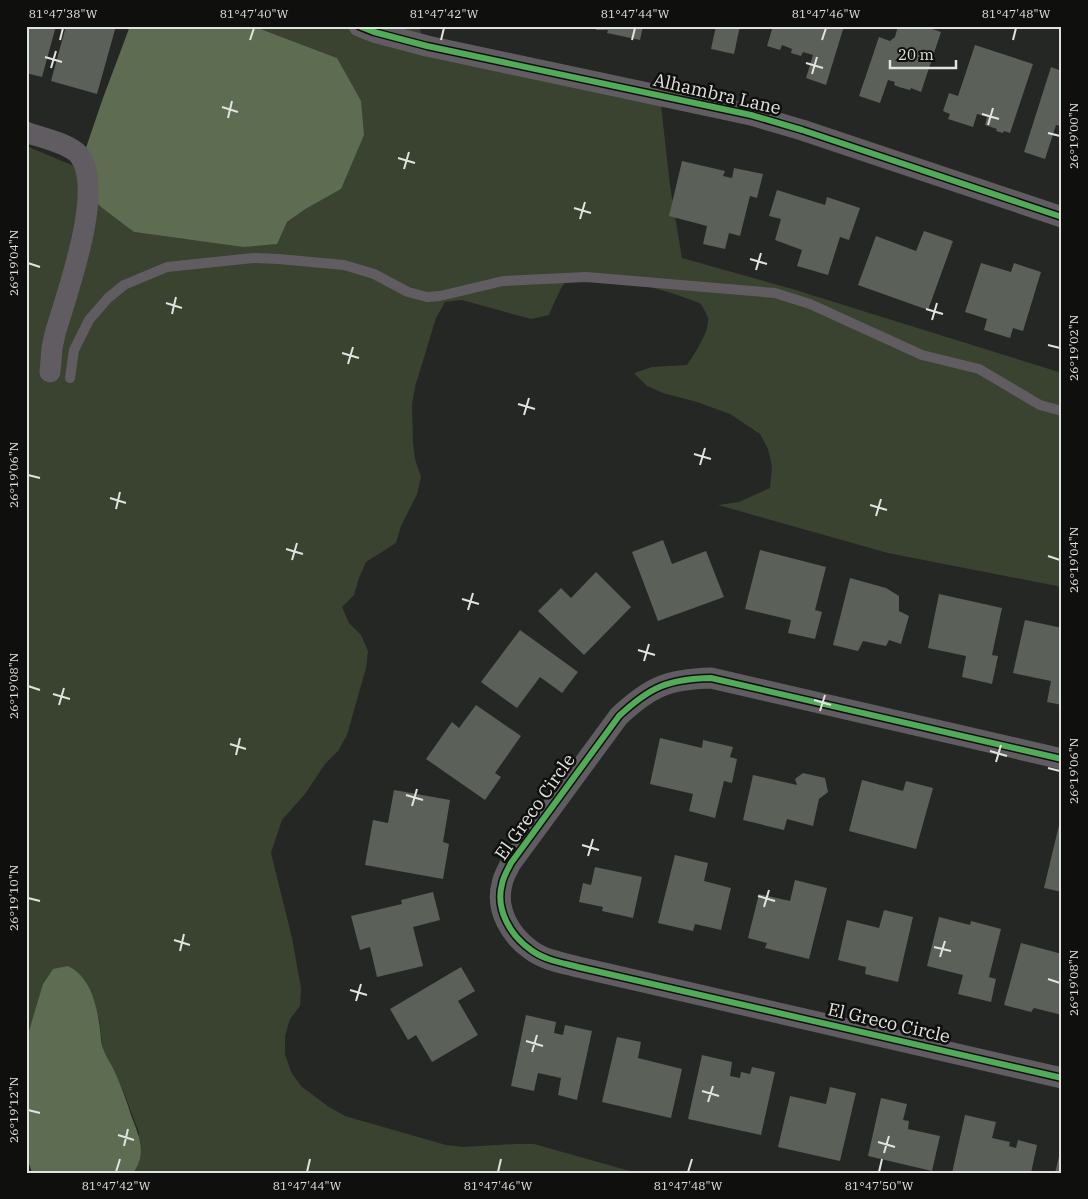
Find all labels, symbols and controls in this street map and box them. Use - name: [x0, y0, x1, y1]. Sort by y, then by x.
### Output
- text: 81°47'38"W: [29, 6, 98, 21]
- text: 81°47'40"W: [220, 6, 289, 21]
- text: 81°47'42"W: [410, 6, 479, 21]
- text: 81°47'44"W: [601, 6, 670, 21]
- text: 81°47'46"W: [792, 6, 861, 21]
- text: 81°47'48"W: [982, 6, 1051, 21]
- scale bar: [890, 38, 957, 70]
- text: 20 m: [898, 45, 934, 64]
- street label: Alhambra Lane: [651, 68, 783, 119]
- text: 26°19'00"N: [1066, 103, 1081, 169]
- text: 26°19'04"N: [6, 230, 21, 296]
- text: 26°19'02"N: [1066, 315, 1081, 381]
- text: 26°19'06"N: [6, 442, 21, 508]
- text: 26°19'04"N: [1066, 527, 1081, 593]
- text: 26°19'08"N: [6, 653, 21, 719]
- text: 26°19'06"N: [1066, 738, 1081, 804]
- street label: El Greco Circle: [489, 749, 580, 864]
- text: 26°19'10"N: [6, 865, 21, 931]
- text: 26°19'08"N: [1066, 950, 1081, 1016]
- street label: El Greco Circle: [826, 997, 953, 1048]
- text: 26°19'12"N: [6, 1077, 21, 1143]
- text: 81°47'42"W: [82, 1178, 151, 1193]
- text: 81°47'44"W: [273, 1178, 342, 1193]
- text: 81°47'46"W: [464, 1178, 533, 1193]
- text: 81°47'48"W: [654, 1178, 723, 1193]
- text: 81°47'50"W: [845, 1178, 914, 1193]

